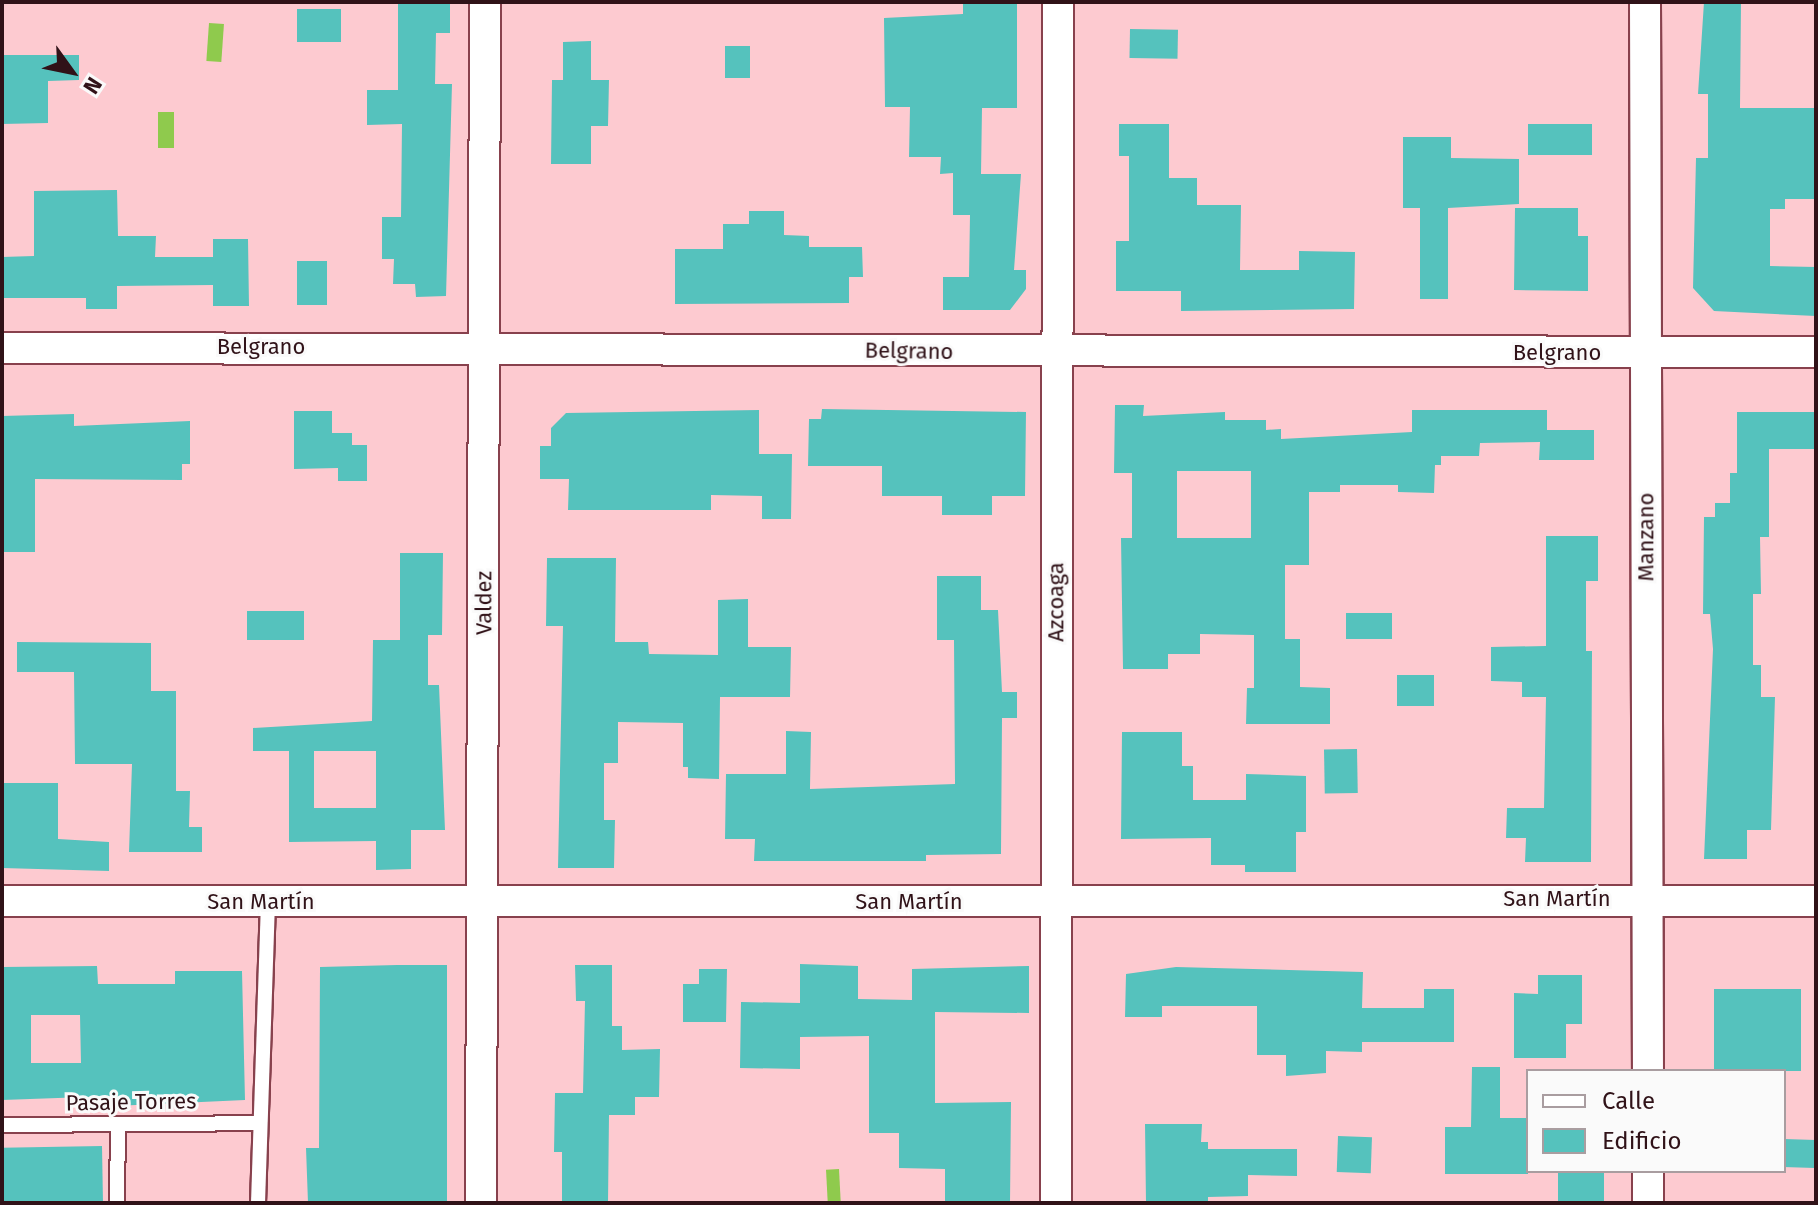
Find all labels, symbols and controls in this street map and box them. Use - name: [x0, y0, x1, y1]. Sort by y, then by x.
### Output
- north arrow: [32, 32, 112, 112]
- text: N: [77, 72, 108, 99]
- street label: Belgrano: [217, 334, 305, 360]
- street label: Belgrano: [864, 337, 954, 365]
- street label: Belgrano: [1513, 340, 1601, 366]
- street label: Manzano: [1633, 493, 1659, 581]
- street label: Azcoaga: [1043, 562, 1069, 642]
- street label: Valdez: [471, 571, 497, 635]
- street label: San Martín: [1503, 886, 1611, 912]
- street label: San Martín: [207, 889, 315, 915]
- street label: San Martín: [855, 889, 963, 915]
- legend: [1526, 1069, 1786, 1173]
- text: Calle: [1602, 1087, 1655, 1115]
- street label: Pasaje Torres: [65, 1088, 197, 1116]
- text: Edificio: [1602, 1127, 1682, 1155]

